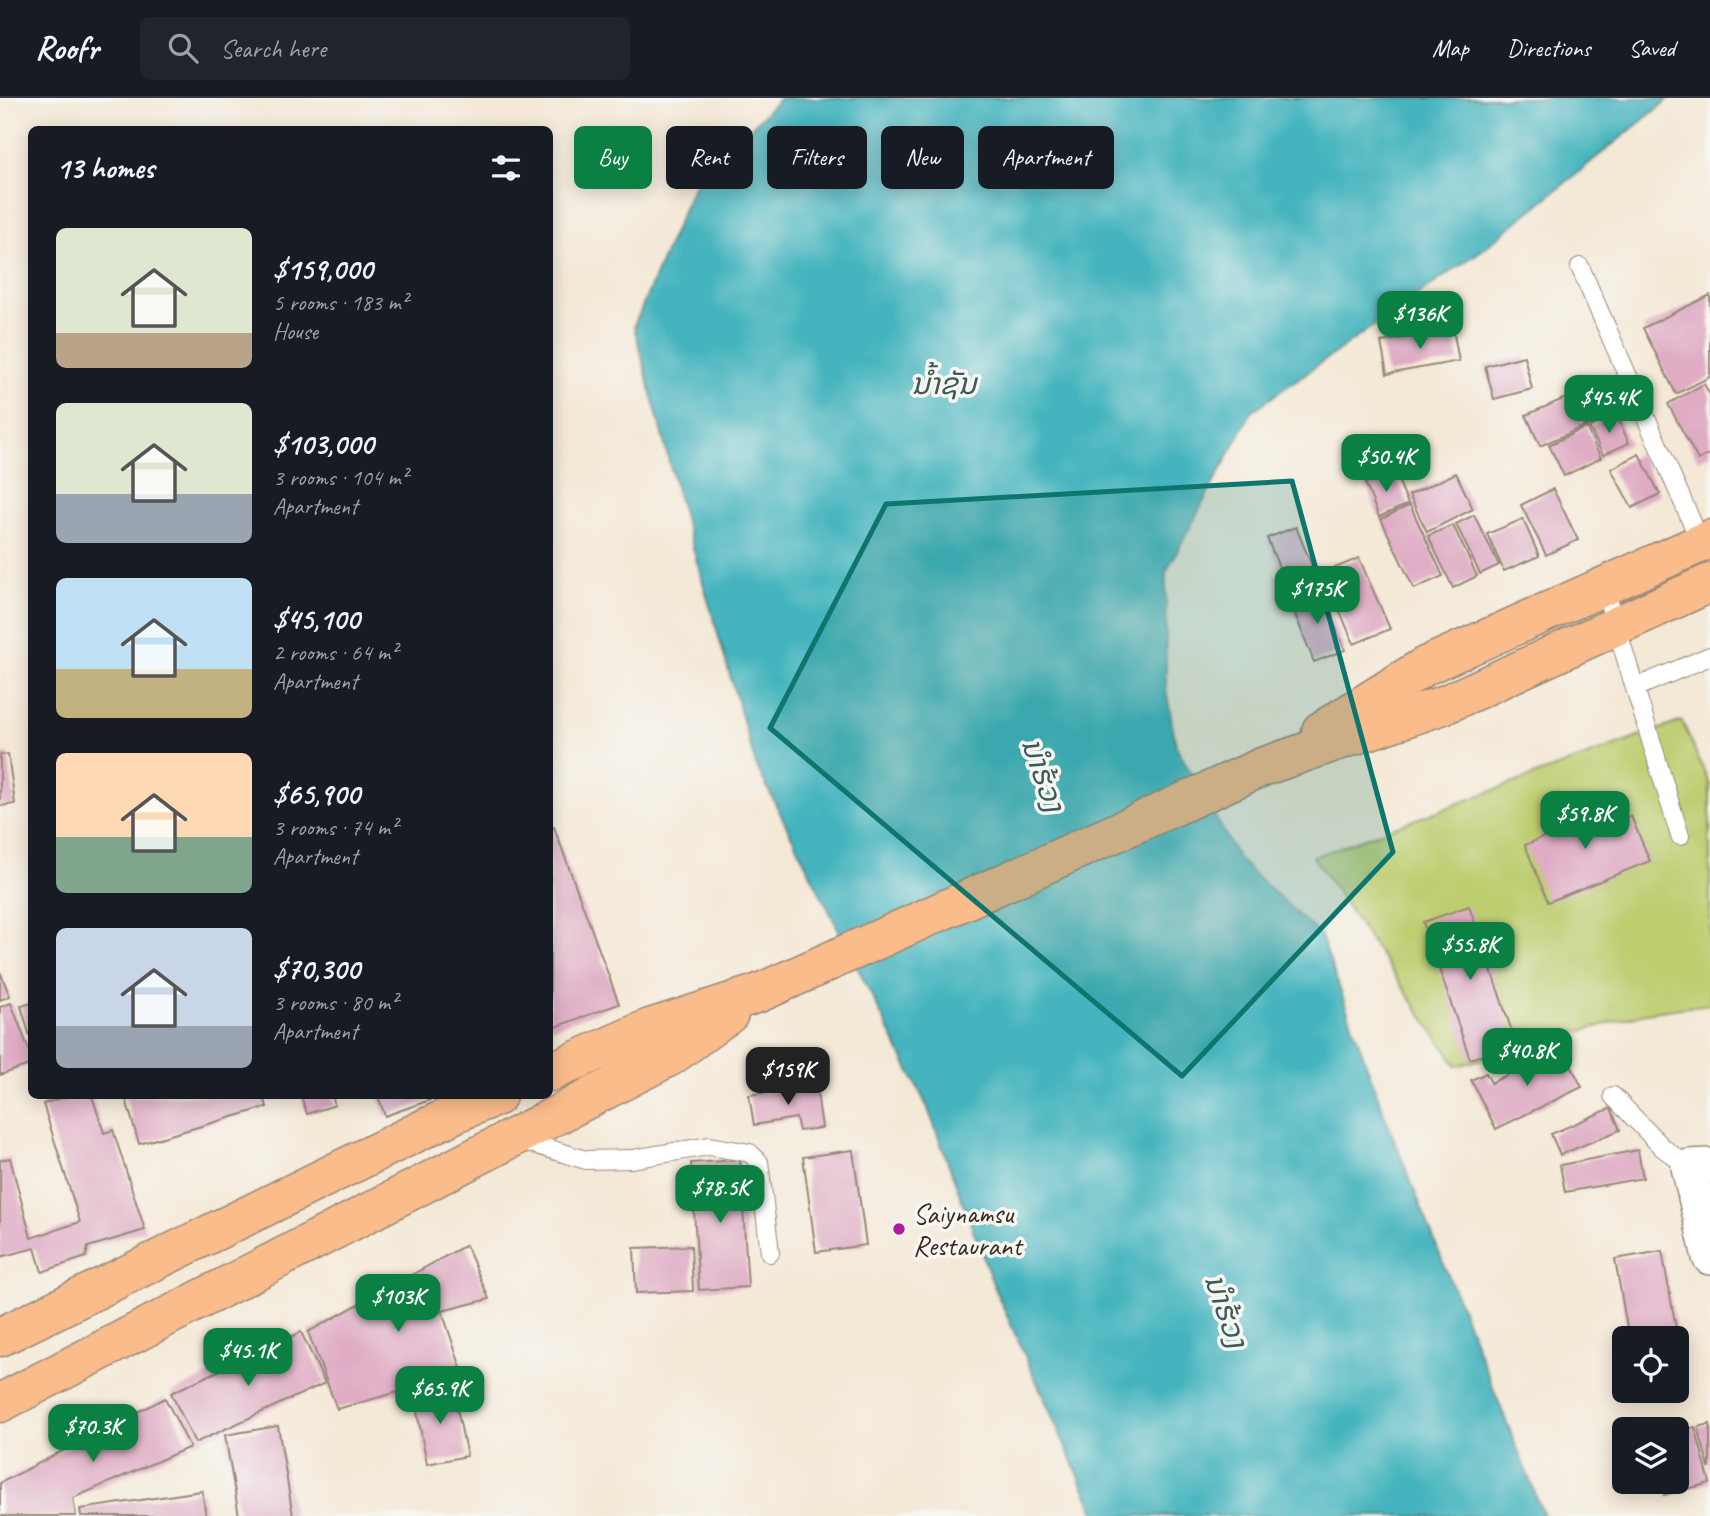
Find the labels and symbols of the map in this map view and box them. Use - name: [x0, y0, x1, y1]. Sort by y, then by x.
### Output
- pin: $136K: [1371, 292, 1469, 351]
- water label: ນ້ຳຊັນ: [911, 361, 979, 403]
- pin: $45.4K: [1552, 376, 1666, 435]
- pin: $50.4K: [1329, 434, 1443, 494]
- pin: $175K: [1268, 566, 1366, 626]
- water label: ນຳ້ຮວງ: [1013, 733, 1074, 819]
- pin: $59.8K: [1528, 792, 1642, 851]
- pin: $55.8K: [1413, 922, 1527, 982]
- pin: $40.8K: [1470, 1028, 1584, 1088]
- pin: $159K: [739, 1048, 837, 1107]
- pin: $78.5K: [663, 1166, 777, 1225]
- place label: Saiynamsu Restaurant: [913, 1196, 1024, 1263]
- marker: Saiynamsu Restaurant: [891, 1221, 907, 1237]
- water label: ນຳ້ຮວງ: [1196, 1269, 1257, 1355]
- pin: $103K: [349, 1274, 447, 1334]
- pin: $45.1K: [191, 1328, 305, 1388]
- pin: $65.9K: [383, 1366, 497, 1426]
- pin: $70.3K: [36, 1404, 150, 1464]

